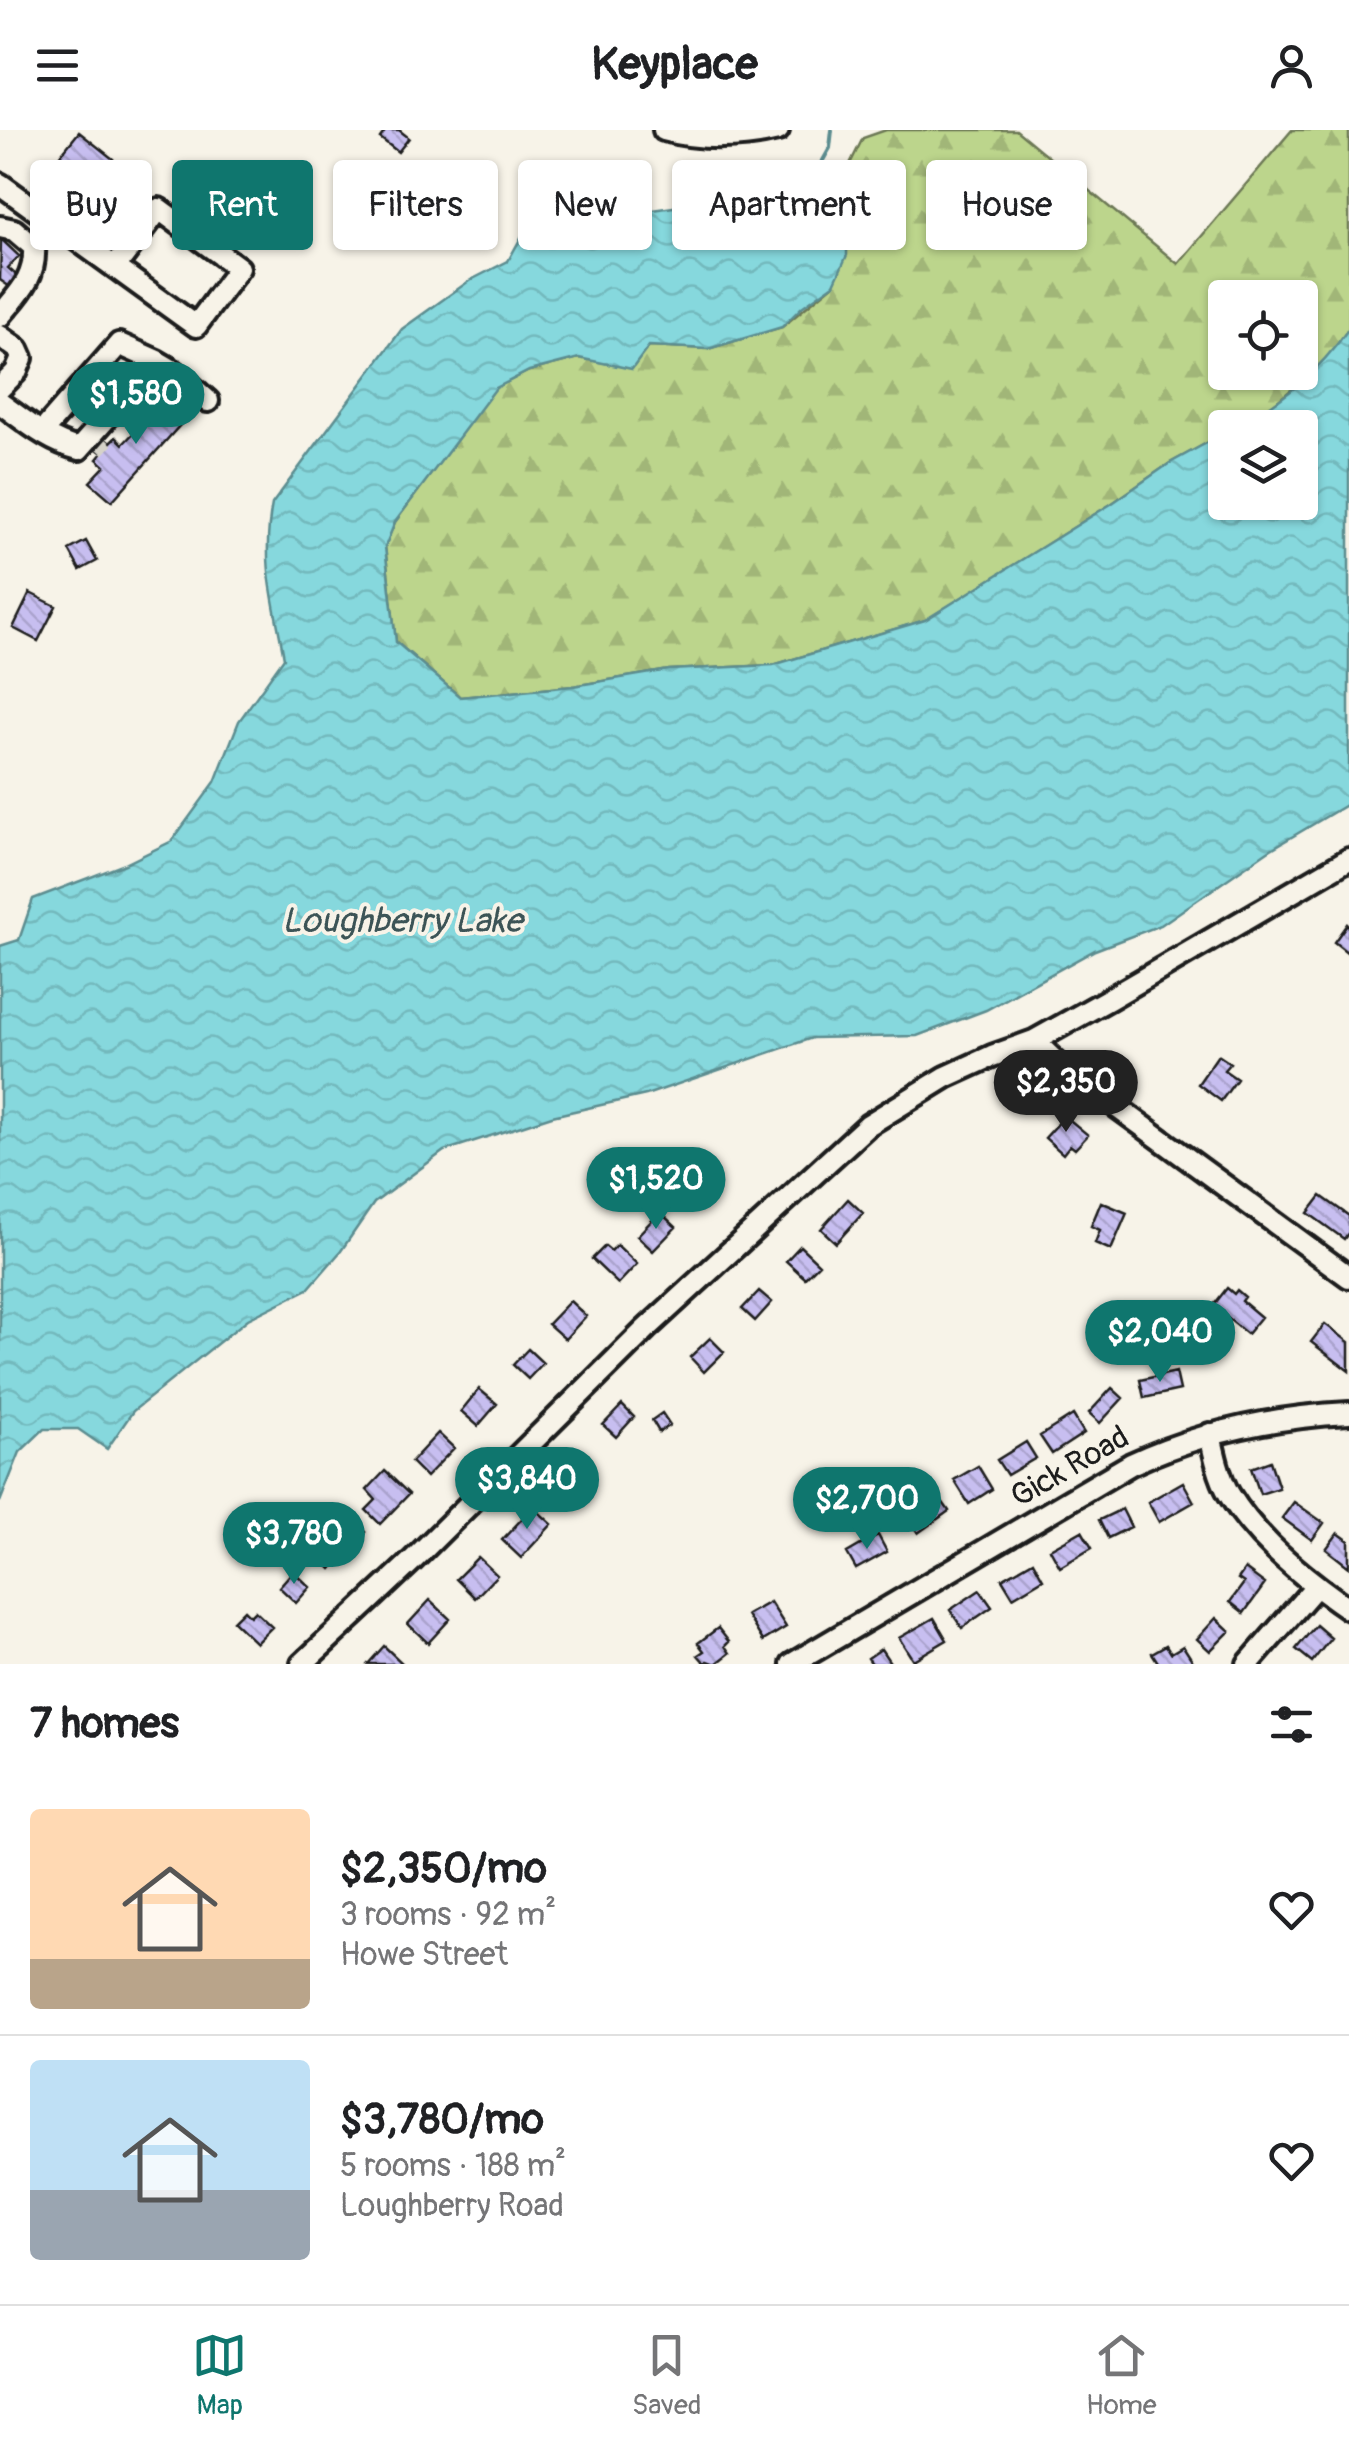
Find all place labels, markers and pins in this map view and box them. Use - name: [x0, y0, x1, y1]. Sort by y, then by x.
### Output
- pin: $1,580: [55, 362, 217, 447]
- pin: $2,350: [985, 1050, 1147, 1135]
- pin: $1,520: [575, 1147, 737, 1232]
- pin: $2,040: [1079, 1300, 1241, 1385]
- pin: $3,840: [446, 1447, 608, 1532]
- pin: $2,700: [786, 1467, 948, 1552]
- pin: $3,780: [213, 1502, 375, 1587]

